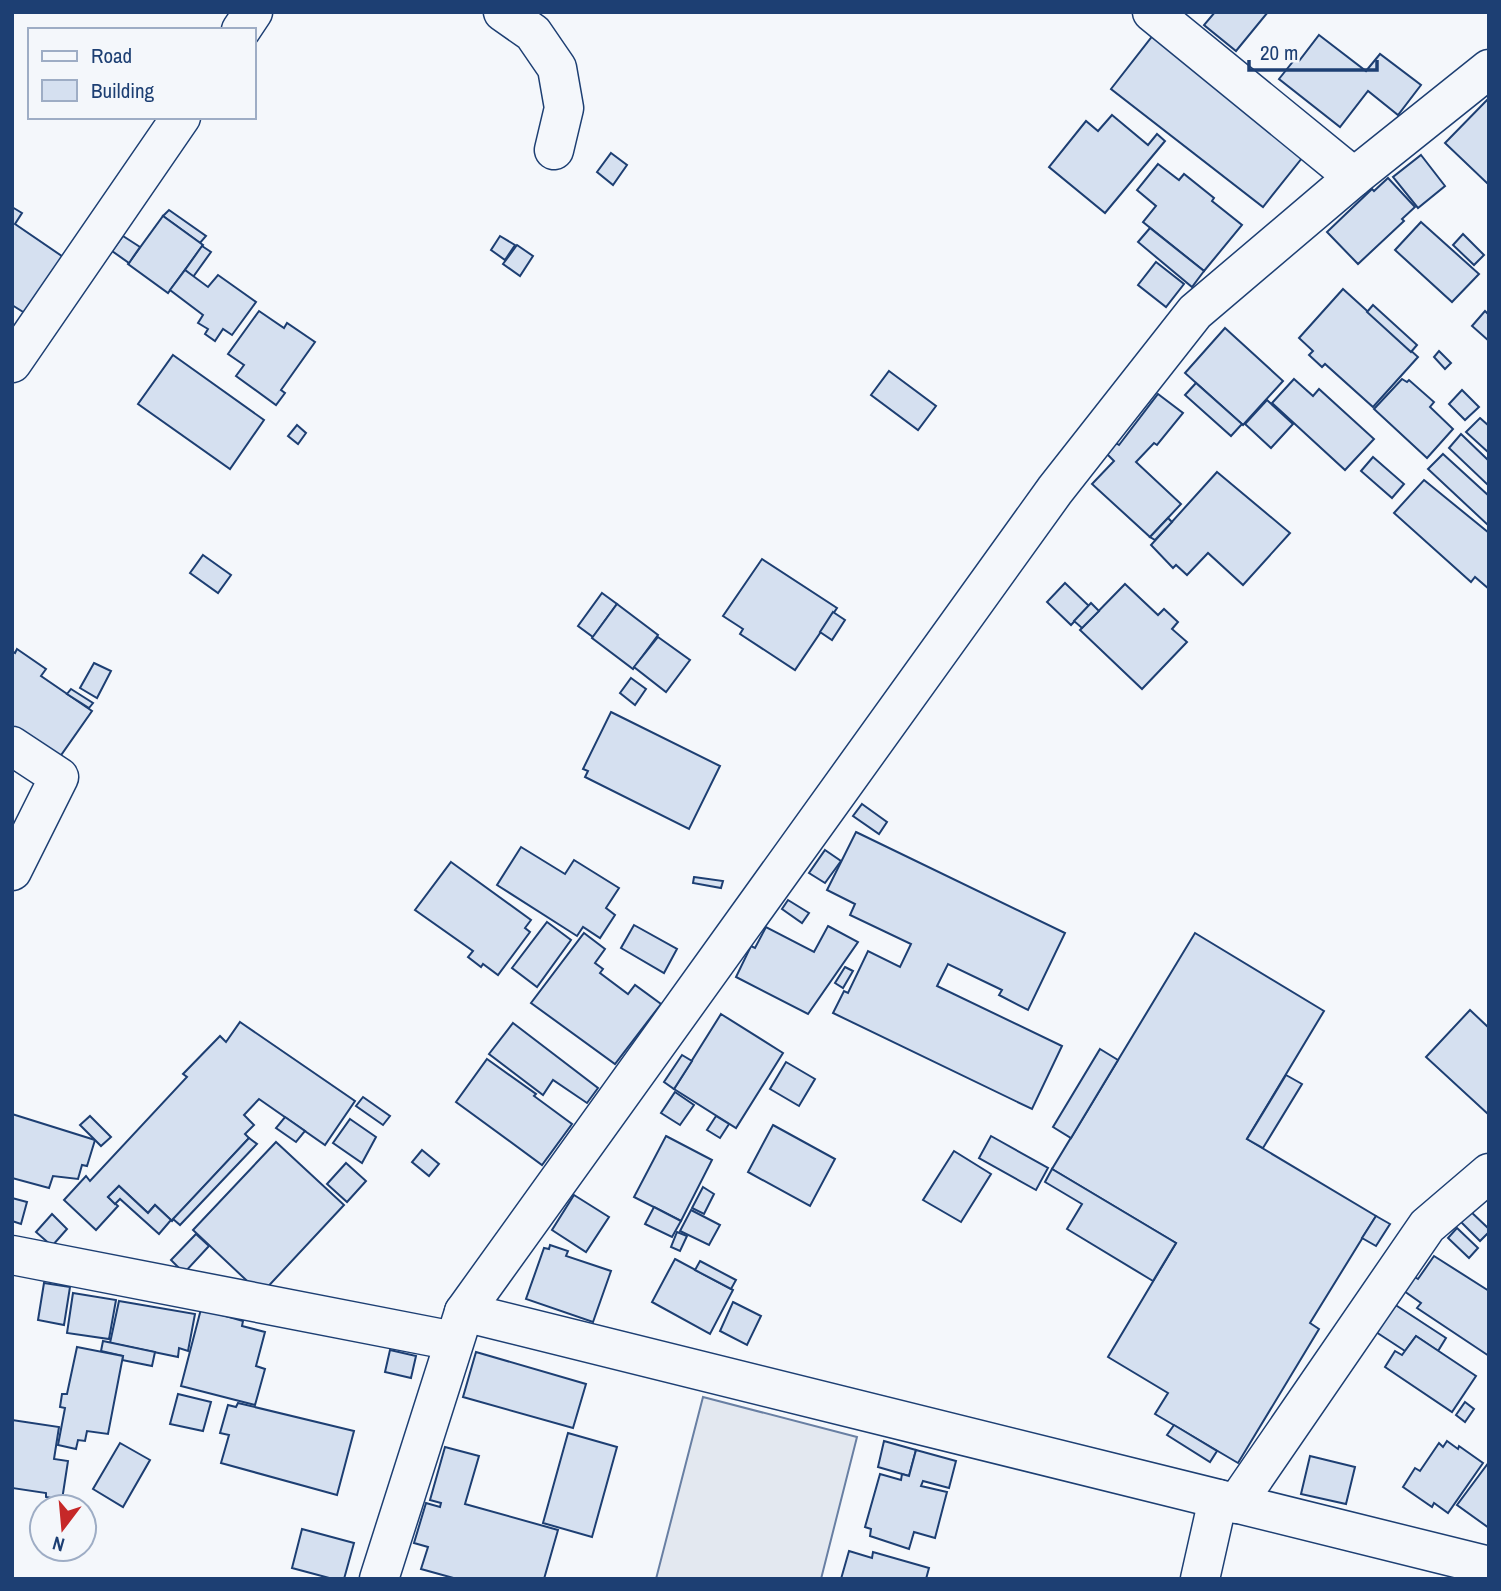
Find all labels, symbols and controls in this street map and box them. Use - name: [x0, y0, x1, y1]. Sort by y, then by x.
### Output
- legend: [28, 28, 256, 119]
- scale bar: [1249, 28, 1377, 72]
- text: 20 m: [1260, 38, 1298, 67]
- text: Road: [91, 41, 132, 70]
- text: Building: [91, 76, 155, 105]
- north arrow: [28, 1493, 98, 1563]
- text: N: [49, 1530, 67, 1558]

